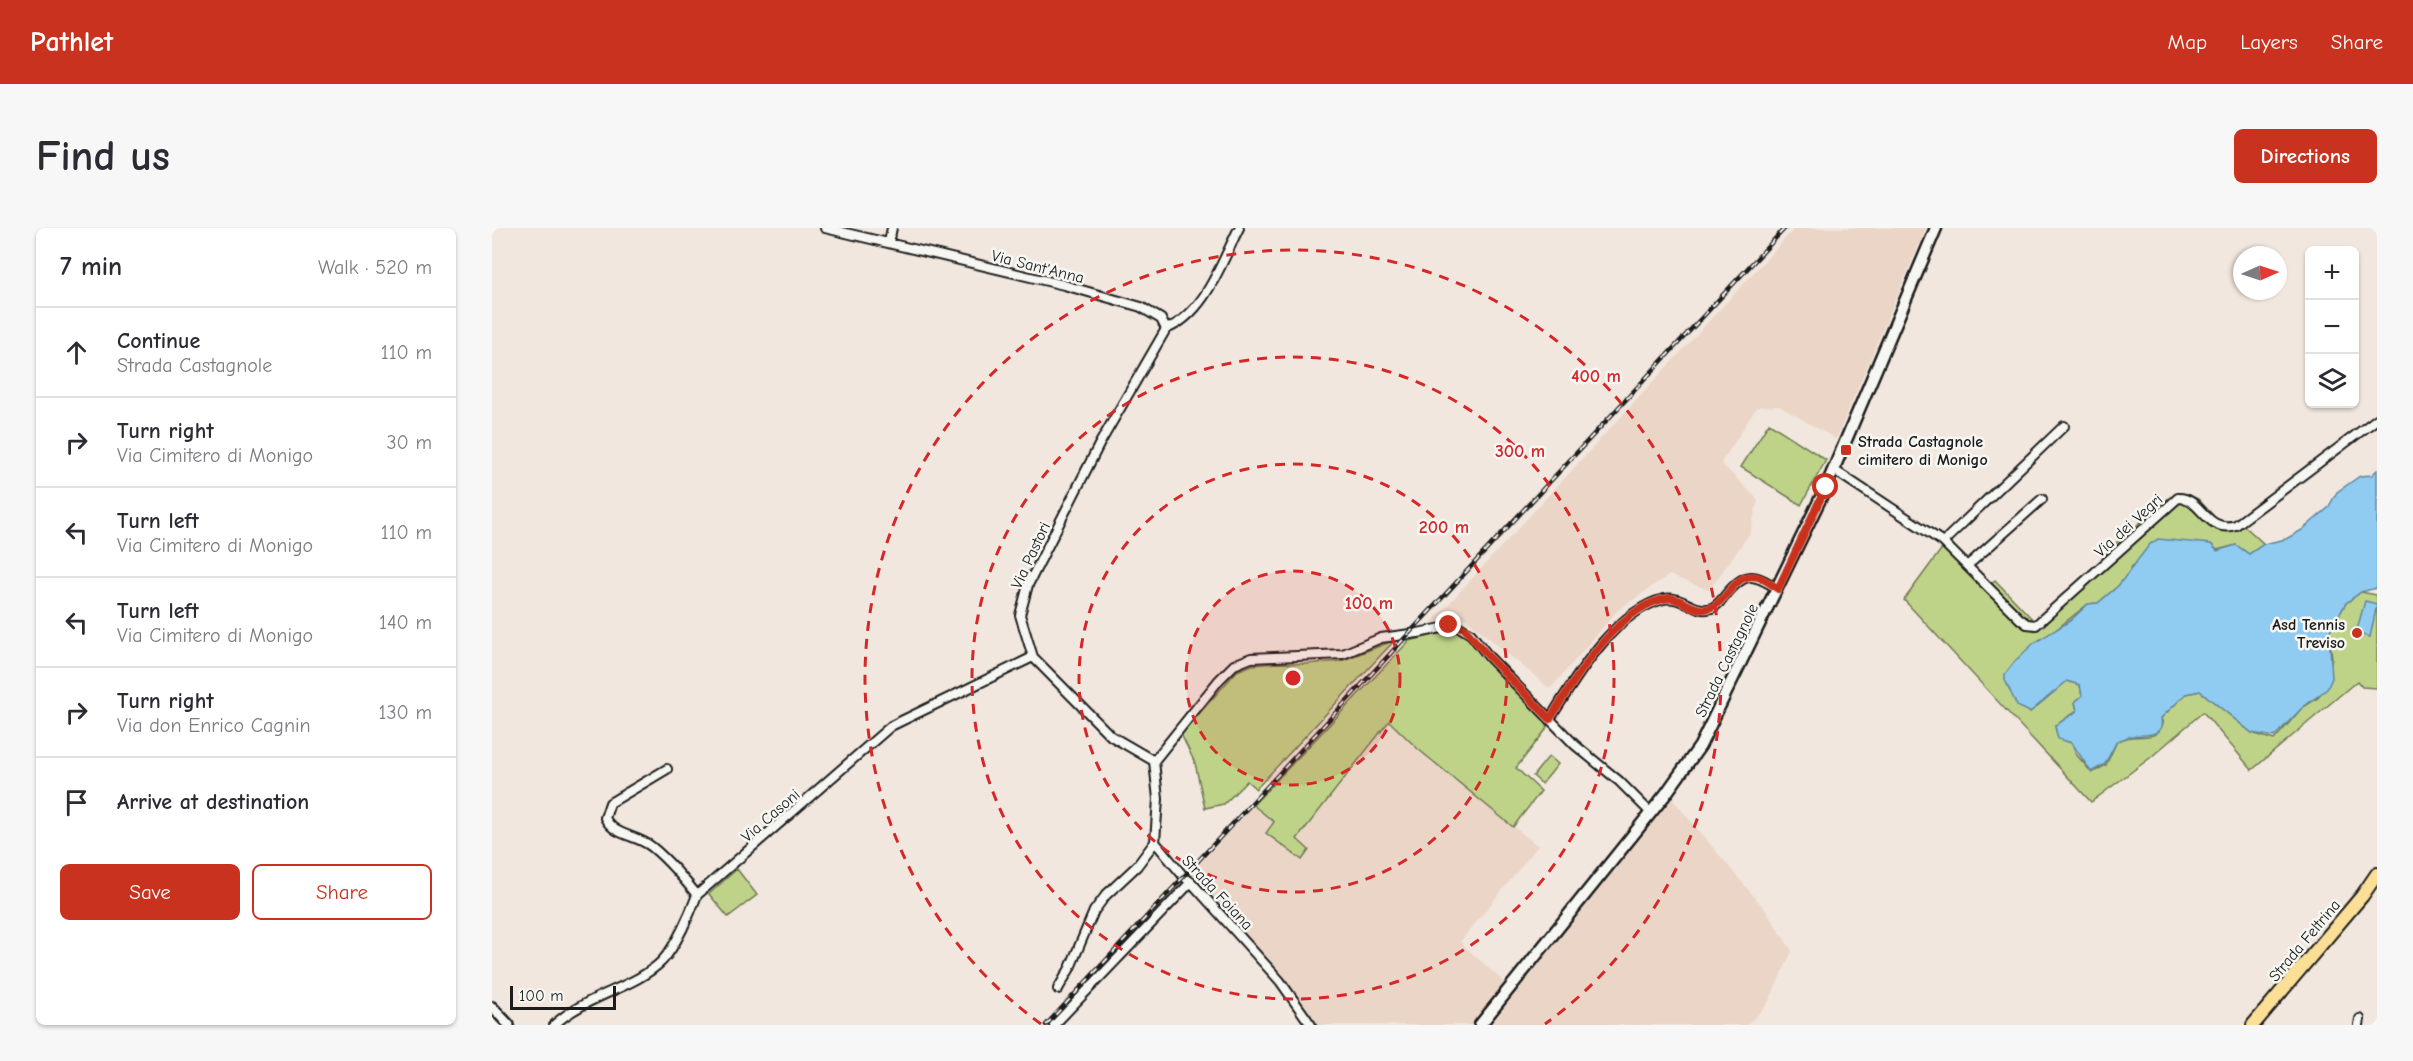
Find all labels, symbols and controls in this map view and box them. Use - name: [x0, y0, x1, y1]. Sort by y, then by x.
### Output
- text: Pathlet: [30, 26, 113, 58]
- text: Map: [2168, 30, 2207, 54]
- text: Layers: [2240, 30, 2298, 54]
- text: Share: [2331, 30, 2383, 54]
- button: Directions: [2234, 129, 2377, 183]
- text: Find us: [36, 132, 170, 181]
- north arrow: [2233, 246, 2287, 300]
- map controls: [2305, 246, 2359, 408]
- button: +: [2305, 246, 2359, 300]
- street label: Via Sant'Anna: [990, 247, 1086, 287]
- text: 7 min: [60, 252, 122, 282]
- text: Walk · 520 m: [318, 256, 432, 279]
- button: −: [2305, 300, 2359, 354]
- text: Continue: [117, 328, 200, 354]
- icon: ahead: [60, 336, 93, 369]
- text: 110 m: [381, 341, 432, 364]
- text: Strada Castagnole: [117, 354, 272, 377]
- button: layers: [2305, 354, 2359, 408]
- text: 400 m: [1571, 366, 1621, 387]
- text: Turn right: [117, 418, 214, 444]
- icon: right: [60, 426, 93, 459]
- text: 30 m: [386, 431, 432, 454]
- place label: Strada Castagnole cimitero di Monigo: [1858, 433, 1988, 469]
- text: 300 m: [1495, 441, 1545, 462]
- marker: Strada Castagnole cimitero di Monigo: [1839, 443, 1853, 457]
- text: Via Cimitero di Monigo: [117, 444, 313, 467]
- route start: [1812, 473, 1838, 499]
- street label: Via dei Vegri: [2091, 490, 2166, 561]
- text: Turn left: [117, 508, 199, 534]
- icon: left: [60, 516, 93, 549]
- text: 200 m: [1419, 517, 1469, 538]
- street label: Via Pastori: [1008, 519, 1054, 592]
- text: 110 m: [381, 521, 432, 544]
- text: Via Cimitero di Monigo: [117, 534, 313, 557]
- text: 100 m: [1345, 593, 1393, 614]
- text: Turn left: [117, 598, 199, 624]
- street label: Strada Castagnole: [1692, 601, 1762, 720]
- icon: left: [60, 606, 93, 639]
- text: 140 m: [379, 611, 432, 634]
- route end: [1435, 611, 1461, 637]
- place label: Asd Tennis Treviso: [2272, 616, 2345, 652]
- text: Via Cimitero di Monigo: [117, 624, 313, 647]
- marker: Asd Tennis Treviso: [2350, 626, 2364, 640]
- centre of rings: [1283, 668, 1303, 688]
- text: Turn right: [117, 688, 214, 714]
- icon: right: [60, 696, 93, 729]
- text: 130 m: [379, 701, 432, 724]
- text: Via don Enrico Cagnin: [117, 714, 311, 737]
- icon: arrive: [60, 786, 93, 819]
- street label: Via Casoni: [738, 786, 804, 846]
- text: Arrive at destination: [117, 789, 309, 815]
- street label: Strada Foiana: [1178, 852, 1256, 934]
- button: Save: [60, 864, 240, 920]
- button: Share: [252, 864, 432, 920]
- street label: Strada Feltrina: [2265, 896, 2344, 985]
- scale bar: [510, 983, 616, 1010]
- text: 100 m: [519, 987, 563, 1005]

